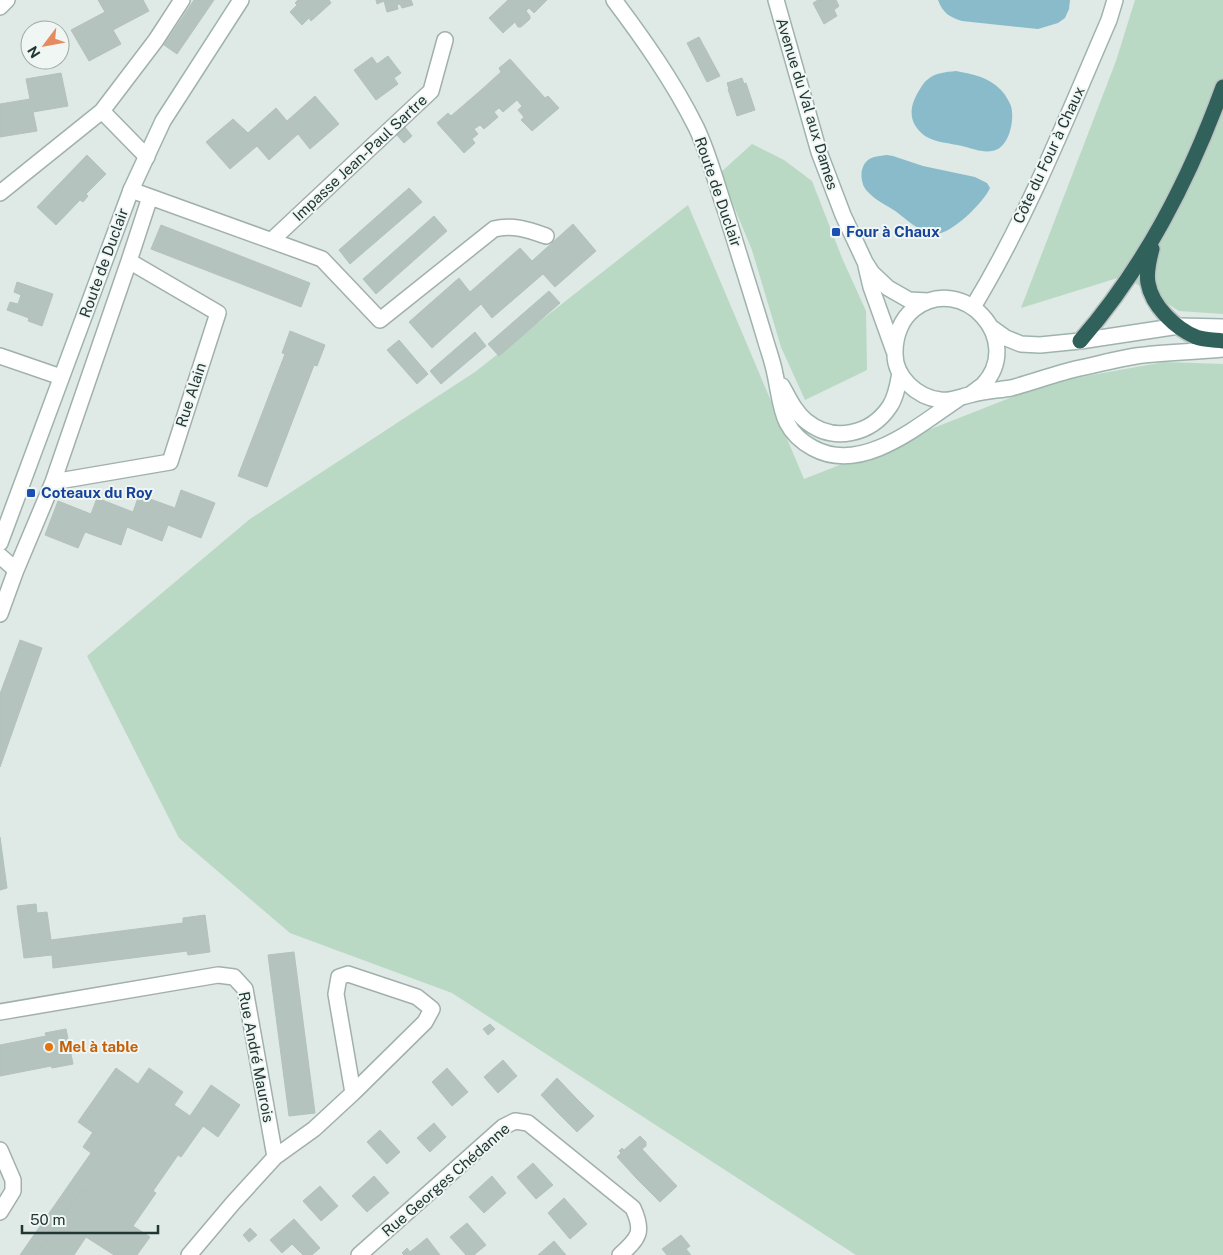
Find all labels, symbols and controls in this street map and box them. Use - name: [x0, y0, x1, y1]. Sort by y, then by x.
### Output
- street label: Avenue du Val aux Dames: [773, 16, 842, 192]
- north arrow: [20, 20, 70, 70]
- text: N: [24, 43, 44, 61]
- street label: Côte du Four à Chaux: [1009, 84, 1088, 226]
- street label: Impasse Jean-Paul Sartre: [289, 91, 430, 224]
- street label: Route de Duclair: [692, 135, 745, 249]
- street label: Route de Duclair: [76, 206, 131, 320]
- place label: Four à Chaux: [846, 223, 940, 240]
- marker: Four à Chaux: [830, 226, 842, 238]
- street label: Rue Alain: [172, 361, 209, 429]
- place label: Coteaux du Roy: [41, 484, 153, 501]
- marker: Coteaux du Roy: [25, 487, 37, 499]
- street label: Rue André Maurois: [235, 990, 278, 1124]
- place label: Mel à table: [59, 1038, 138, 1055]
- marker: Mel à table: [43, 1041, 55, 1053]
- street label: Rue Georges Chédanne: [378, 1120, 513, 1240]
- scale bar: [22, 1202, 159, 1234]
- text: 50 m: [30, 1211, 65, 1228]

